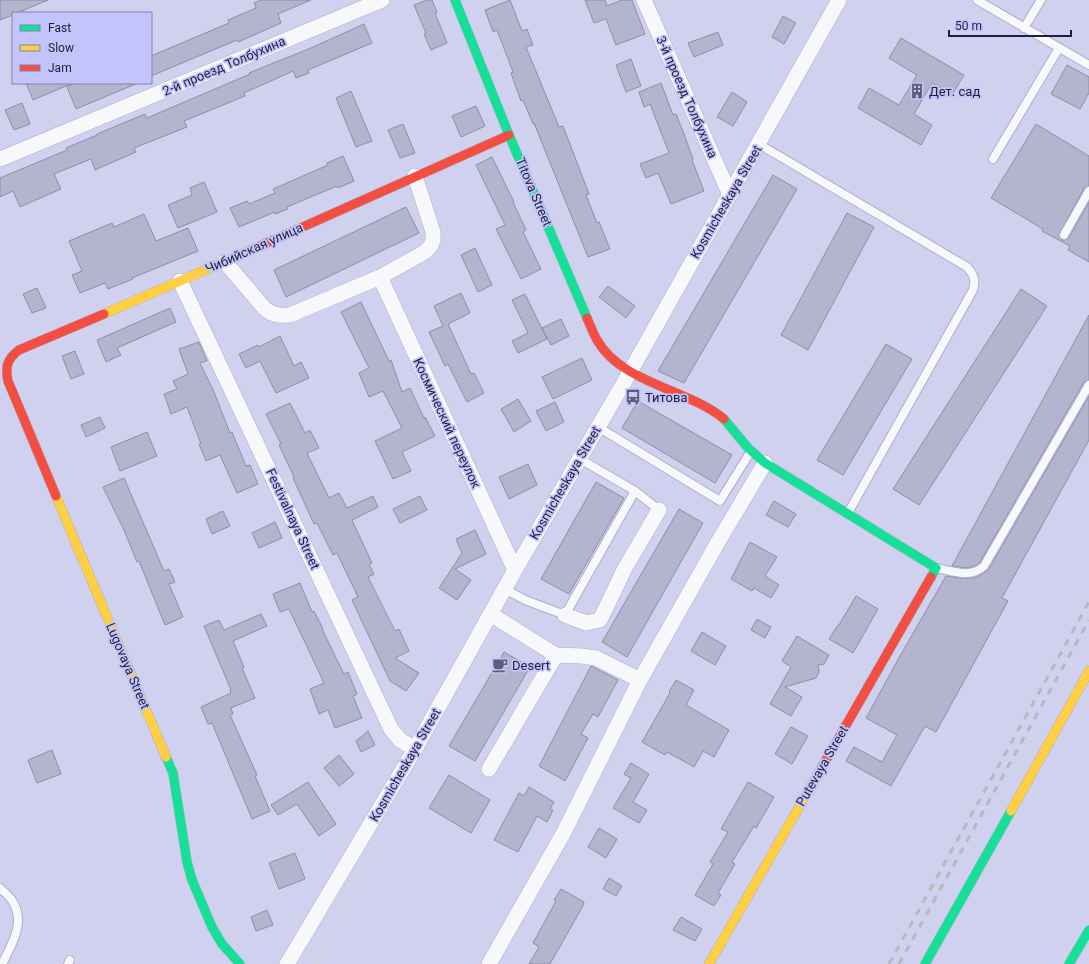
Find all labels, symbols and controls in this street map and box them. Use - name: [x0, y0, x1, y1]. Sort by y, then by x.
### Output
- legend: [12, 12, 152, 84]
- scale bar: [949, 12, 1071, 38]
- text: 50 m: [955, 19, 982, 33]
- text: Fast: [48, 21, 71, 35]
- street label: 2-й проезд Толбухина: [160, 33, 288, 99]
- street label: 3-й проезд Толбухина: [653, 34, 721, 160]
- text: Slow: [48, 41, 74, 55]
- text: Jam: [48, 61, 72, 75]
- building icon: Дет. сад: [908, 82, 926, 100]
- place label: Дет. сад: [929, 84, 980, 99]
- street label: Kosmicheskaya Street: [687, 143, 765, 261]
- street label: Titova Street: [513, 155, 555, 229]
- street label: Чибийская улица: [203, 220, 305, 276]
- street label: Космический переулок: [410, 356, 484, 490]
- bus stop icon: Титова: [624, 388, 642, 406]
- place label: Титова: [645, 390, 687, 405]
- street label: Kosmicheskaya Street: [526, 424, 604, 542]
- street label: Festivalnaya Street: [263, 466, 323, 572]
- street label: Lugovaya Street: [103, 621, 153, 711]
- cafe icon: Desert: [491, 656, 509, 674]
- place label: Desert: [512, 658, 550, 673]
- street label: Kosmicheskaya Street: [366, 706, 444, 824]
- street label: Putevaya Street: [793, 723, 851, 809]

